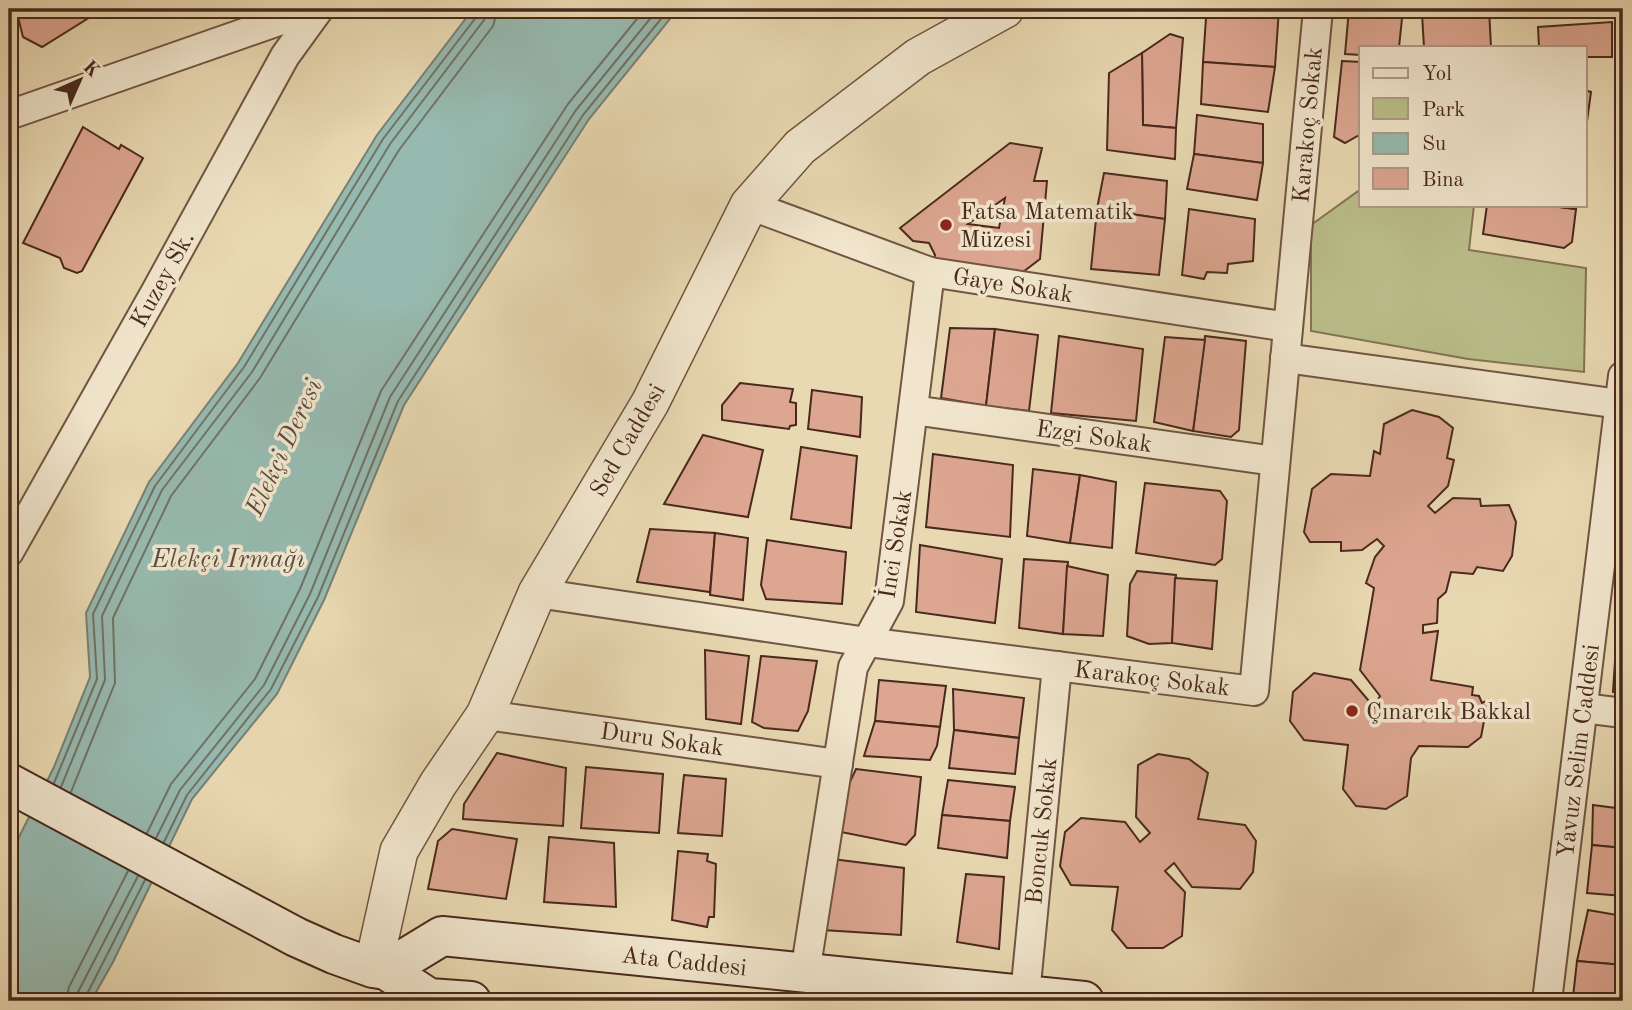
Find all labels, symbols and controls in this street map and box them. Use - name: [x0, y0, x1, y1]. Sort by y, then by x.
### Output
- north arrow: [46, 46, 116, 116]
- street label: Karakoç Sokak: [1290, 46, 1328, 204]
- legend: [1359, 46, 1586, 206]
- text: K: [78, 58, 102, 82]
- text: Yol: [1422, 64, 1452, 85]
- text: Park: [1422, 100, 1465, 121]
- text: Su: [1422, 134, 1446, 155]
- text: Bina: [1422, 170, 1464, 191]
- place label: Fatsa Matematik Müzesi: [960, 201, 1134, 253]
- marker: Fatsa Matematik Müzesi: [938, 217, 954, 233]
- street label: Kuzey Sk.: [128, 228, 200, 332]
- street label: Gaye Sokak: [951, 266, 1075, 308]
- water label: Elekçi Deresi: [241, 375, 328, 521]
- street label: Sed Caddesi: [587, 380, 671, 502]
- street label: Ezgi Sokak: [1034, 418, 1153, 458]
- street label: İnci Sokak: [874, 488, 917, 600]
- water label: Elekçi Irmağı: [150, 547, 305, 573]
- street label: Yavuz Selim Caddesi: [1555, 643, 1605, 860]
- street label: Karakoç Sokak: [1072, 659, 1231, 701]
- place label: Çınarcık Bakkal: [1366, 701, 1531, 725]
- marker: Çınarcık Bakkal: [1344, 703, 1360, 719]
- street label: Duru Sokak: [598, 720, 725, 762]
- street label: Boncuk Sokak: [1023, 757, 1063, 906]
- street label: Ata Caddesi: [620, 944, 748, 982]

